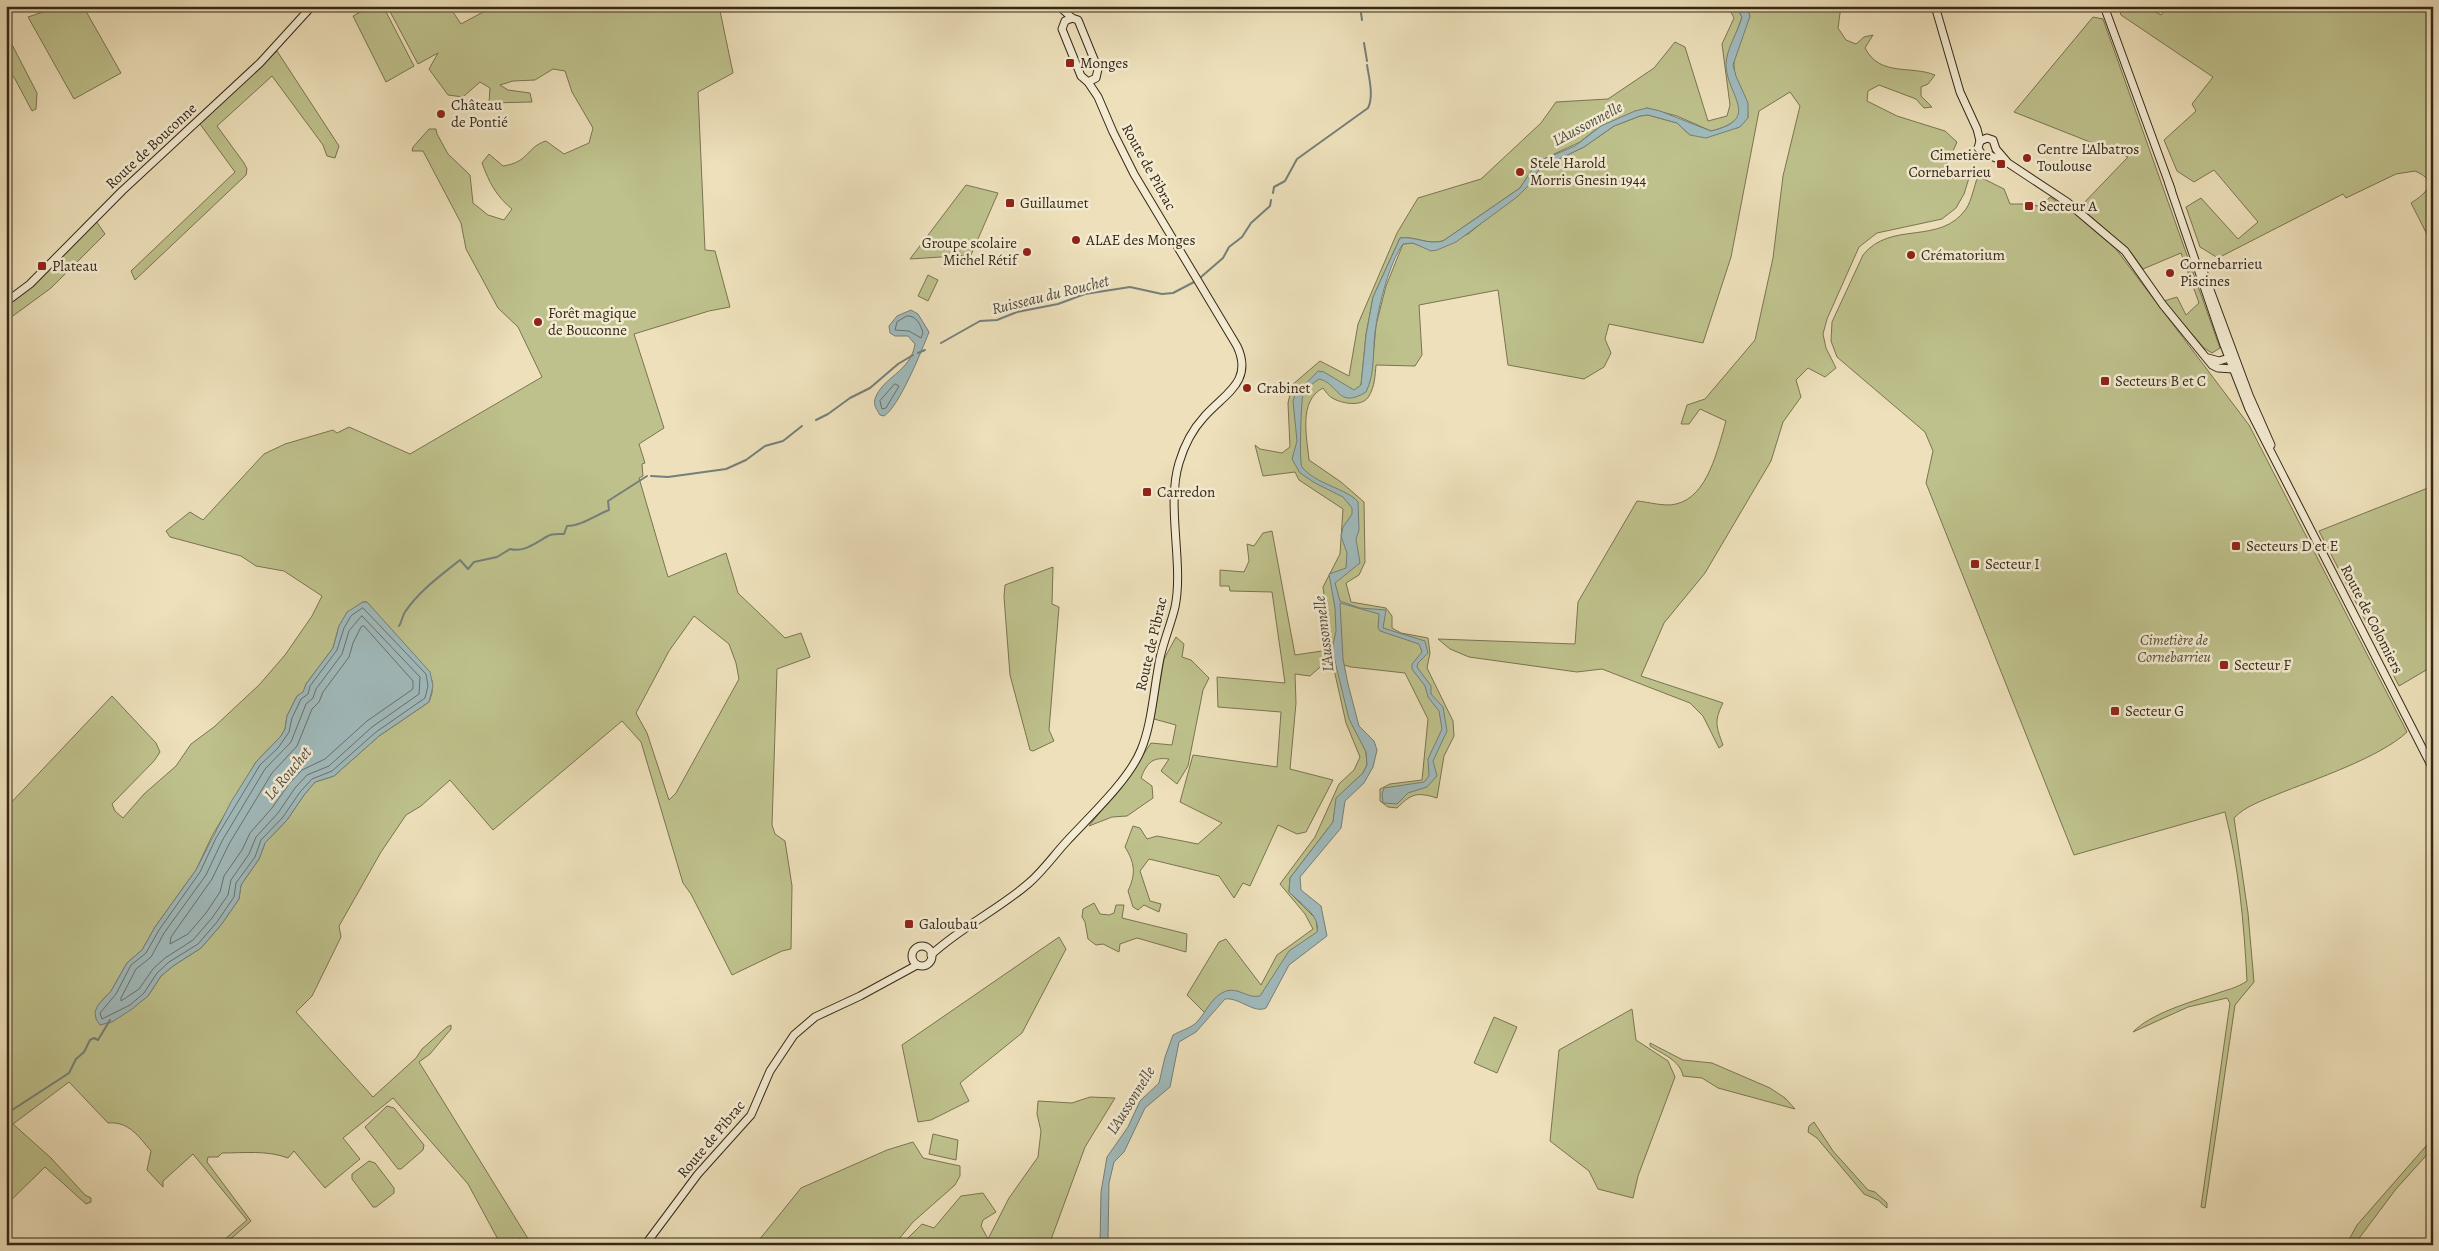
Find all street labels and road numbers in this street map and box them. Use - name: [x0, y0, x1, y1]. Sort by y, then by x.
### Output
- street label: Route de Bouconne: [101, 98, 201, 193]
- street label: Route de Pibrac: [1117, 120, 1181, 214]
- street label: Route de Colomiers: [2336, 561, 2408, 677]
- street label: Route de Pibrac: [1131, 595, 1171, 693]
- street label: Route de Pibrac: [673, 1096, 749, 1182]

